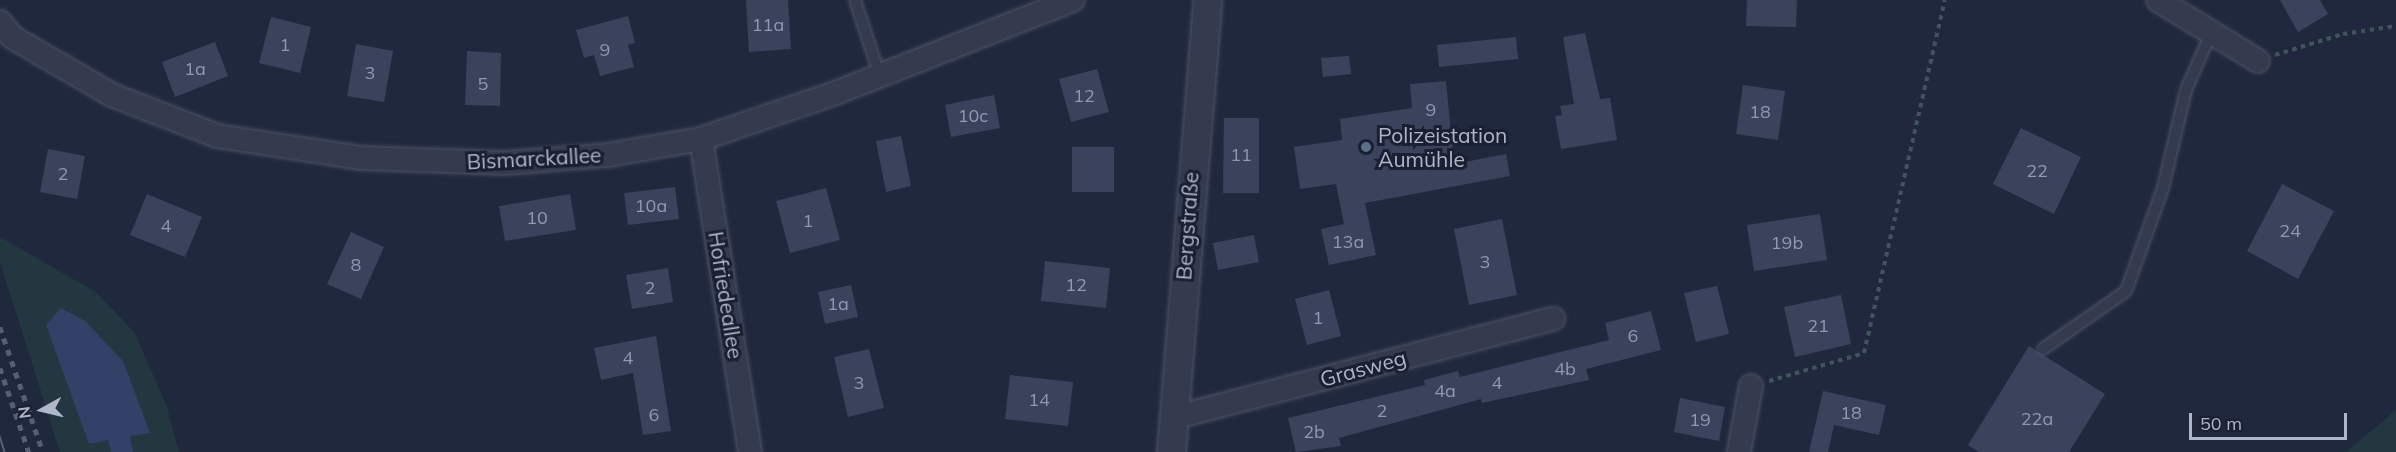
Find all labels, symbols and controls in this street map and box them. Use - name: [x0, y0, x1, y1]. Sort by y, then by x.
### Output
- house number: 11a: [752, 14, 784, 36]
- house number: 1: [280, 34, 290, 56]
- house number: 9: [600, 39, 610, 61]
- house number: 1a: [184, 58, 206, 80]
- house number: 3: [365, 62, 375, 84]
- house number: 5: [478, 73, 488, 95]
- house number: 12: [1073, 85, 1095, 107]
- house number: 9: [1426, 99, 1436, 121]
- house number: 18: [1749, 101, 1771, 123]
- house number: 10c: [958, 105, 988, 127]
- place label: Polizeistation Aumühle: [1378, 122, 1507, 172]
- marker: Polizeistation Aumühle: [1359, 140, 1373, 154]
- street label: Bismarckallee: [466, 142, 602, 174]
- house number: 11: [1230, 144, 1252, 166]
- house number: 22: [2026, 160, 2048, 182]
- house number: 2: [58, 163, 68, 185]
- street label: Bergstraße: [1171, 171, 1203, 281]
- house number: 10a: [635, 195, 667, 217]
- house number: 10: [526, 207, 548, 229]
- house number: 1: [803, 210, 813, 232]
- house number: 4: [161, 215, 171, 237]
- house number: 24: [2279, 220, 2301, 242]
- street label: Hofriedeallee: [703, 230, 749, 360]
- house number: 13a: [1332, 231, 1364, 253]
- house number: 19b: [1771, 232, 1803, 254]
- house number: 3: [1480, 251, 1490, 273]
- house number: 8: [351, 254, 361, 276]
- house number: 12: [1065, 274, 1087, 296]
- house number: 2: [645, 277, 655, 299]
- house number: 1a: [827, 293, 849, 315]
- house number: 1: [1313, 307, 1323, 329]
- house number: 21: [1807, 315, 1829, 337]
- house number: 6: [1628, 325, 1638, 347]
- street label: Grasweg: [1317, 344, 1409, 392]
- house number: 4: [623, 347, 633, 369]
- house number: 4b: [1554, 358, 1576, 380]
- house number: 3: [854, 372, 864, 394]
- house number: 4: [1492, 372, 1502, 394]
- north arrow: [12, 380, 72, 440]
- house number: 4a: [1434, 380, 1456, 402]
- house number: 14: [1028, 389, 1050, 411]
- house number: 2: [1377, 400, 1387, 422]
- scale bar: [2192, 401, 2350, 439]
- house number: 18: [1840, 402, 1862, 424]
- house number: 6: [649, 404, 659, 426]
- text: N: [13, 405, 35, 420]
- house number: 22a: [2021, 408, 2053, 430]
- house number: 19: [1689, 409, 1711, 431]
- text: 50 m: [2200, 412, 2242, 435]
- house number: 2b: [1303, 421, 1325, 443]

